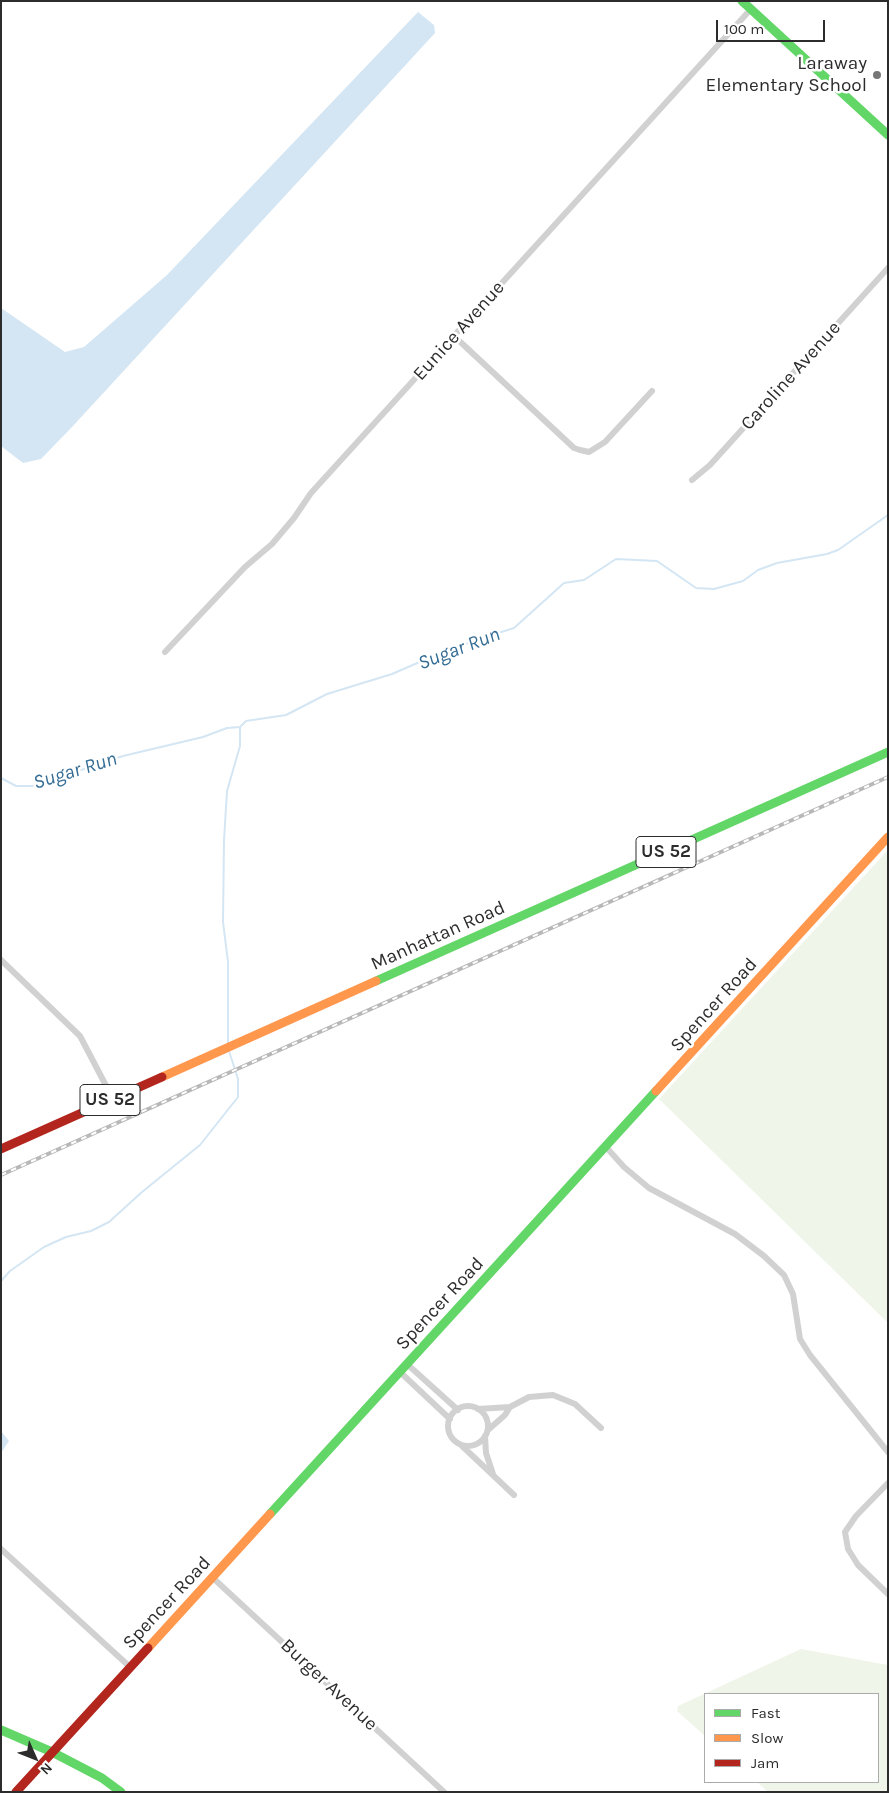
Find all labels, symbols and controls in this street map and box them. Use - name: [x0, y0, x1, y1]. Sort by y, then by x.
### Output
- scale bar: [719, 10, 828, 42]
- text: 100 m: [724, 20, 764, 38]
- place label: Laraway Elementary School: [706, 53, 867, 97]
- marker: Laraway Elementary School: [871, 69, 883, 81]
- street label: Eunice Avenue: [408, 277, 510, 385]
- street label: Caroline Avenue: [736, 317, 846, 435]
- water label: Sugar Run: [415, 622, 503, 676]
- water label: Sugar Run: [30, 747, 120, 795]
- road number: US 52: [636, 836, 696, 868]
- street label: Manhattan Road: [367, 896, 509, 976]
- street label: Spencer Road: [666, 953, 762, 1057]
- road number: US 52: [80, 1084, 140, 1116]
- street label: Spencer Road: [391, 1253, 489, 1355]
- street label: Spencer Road: [118, 1552, 216, 1654]
- street label: Burger Avenue: [276, 1634, 382, 1736]
- legend: [704, 1693, 879, 1783]
- text: Fast: [751, 1704, 780, 1722]
- text: Slow: [751, 1729, 783, 1747]
- north arrow: [10, 1733, 60, 1783]
- text: Jam: [751, 1754, 779, 1772]
- text: N: [37, 1759, 56, 1778]

